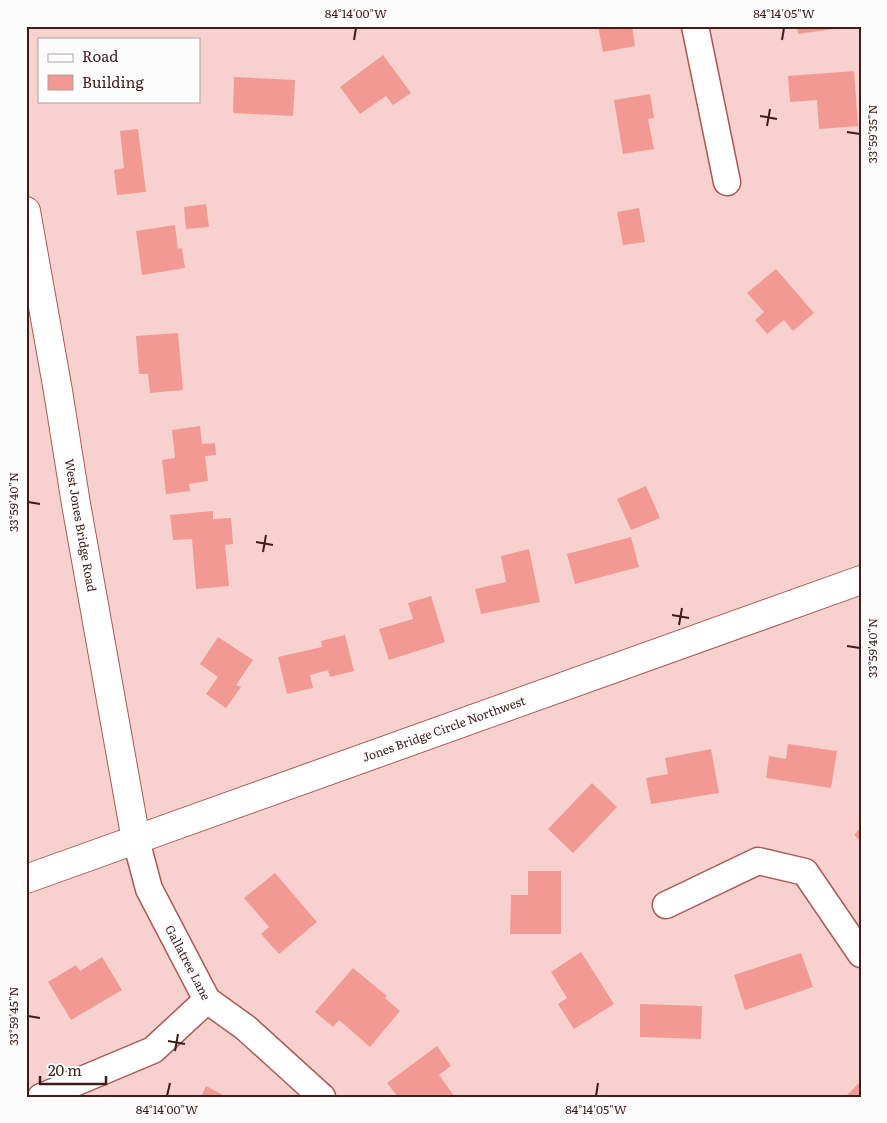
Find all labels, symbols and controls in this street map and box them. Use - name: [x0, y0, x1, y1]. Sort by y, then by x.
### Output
- text: 84°14'00"W: [325, 4, 387, 22]
- text: 84°14'05"W: [753, 4, 815, 22]
- legend: [38, 38, 200, 102]
- text: Road: [82, 44, 118, 67]
- text: Building: [82, 70, 144, 93]
- text: 33°59'35"N: [863, 105, 881, 163]
- street label: West Jones Bridge Road: [61, 457, 102, 594]
- text: 33°59'40"N: [4, 472, 22, 532]
- text: 33°59'40"N: [863, 618, 881, 678]
- street label: Jones Bridge Circle Northwest: [360, 691, 528, 766]
- street label: Gallatree Lane: [161, 921, 216, 1003]
- text: 33°59'45"N: [4, 986, 22, 1046]
- scale bar: [40, 1053, 106, 1085]
- text: 20 m: [48, 1058, 82, 1081]
- text: 84°14'00"W: [136, 1100, 198, 1118]
- text: 84°14'05"W: [565, 1100, 627, 1118]

